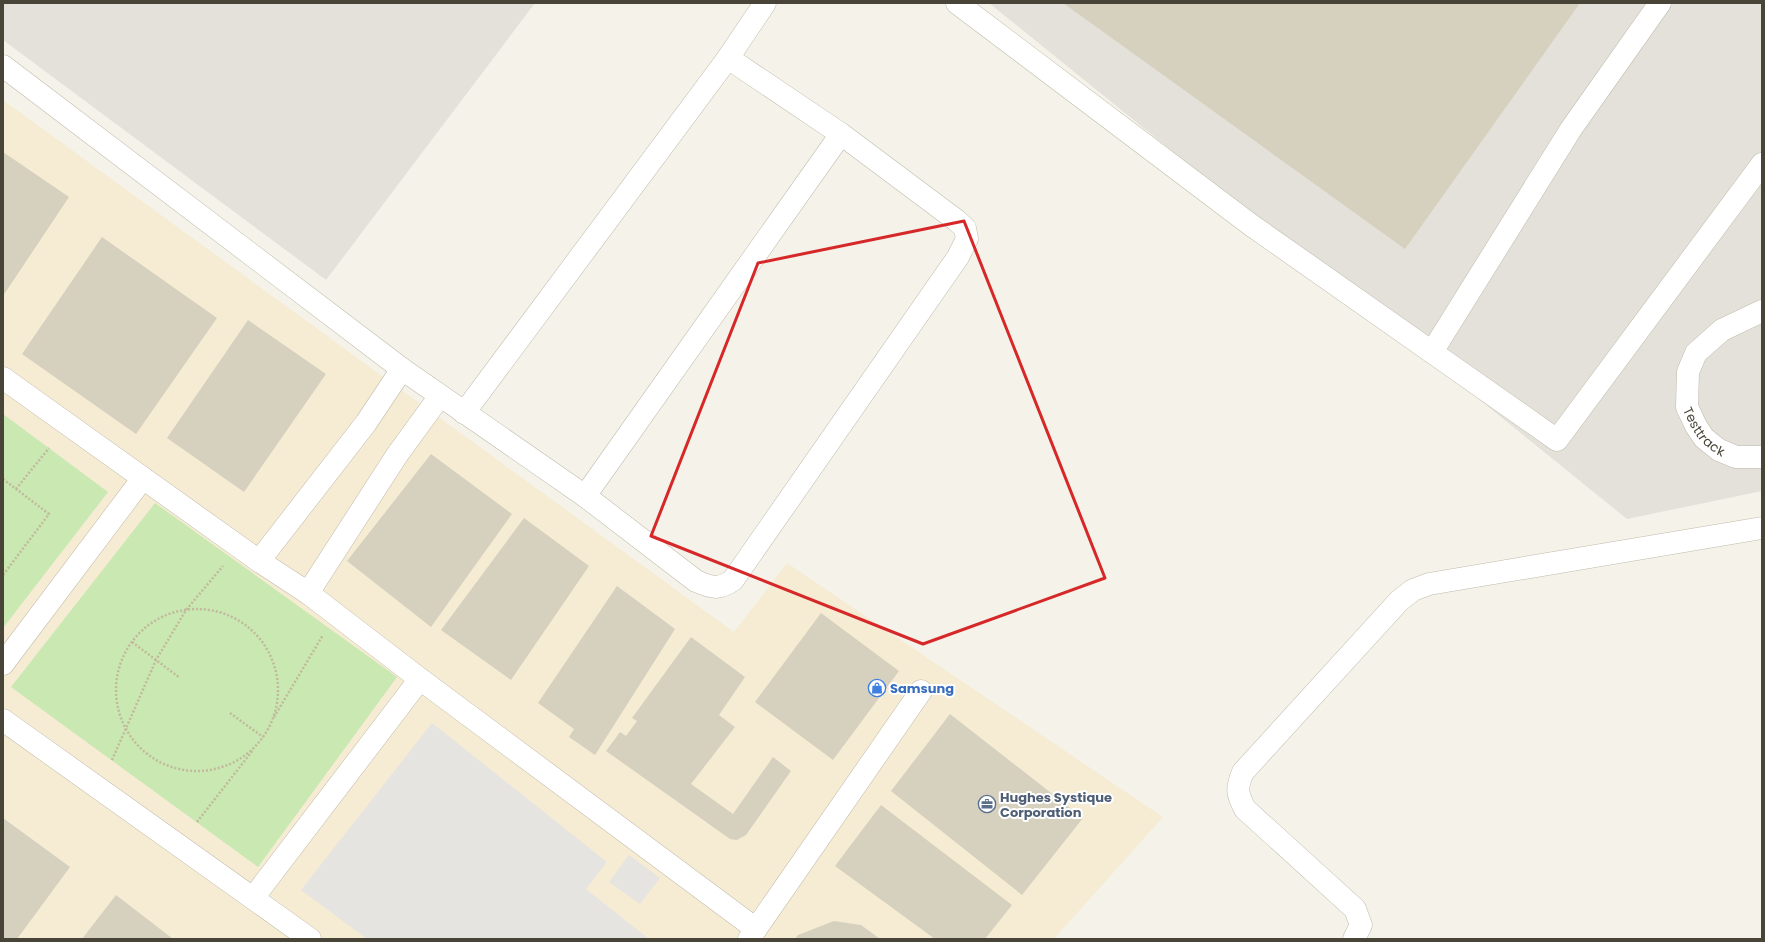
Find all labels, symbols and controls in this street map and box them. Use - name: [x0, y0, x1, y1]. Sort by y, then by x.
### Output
- street label: Testtrack: [1679, 403, 1728, 461]
- shop icon: Samsung: [867, 678, 887, 698]
- place label: Samsung: [890, 679, 954, 698]
- place label: Hughes Systique Corporation: [1000, 788, 1112, 822]
- office icon: Hughes Systique Corporation: [977, 794, 997, 814]

